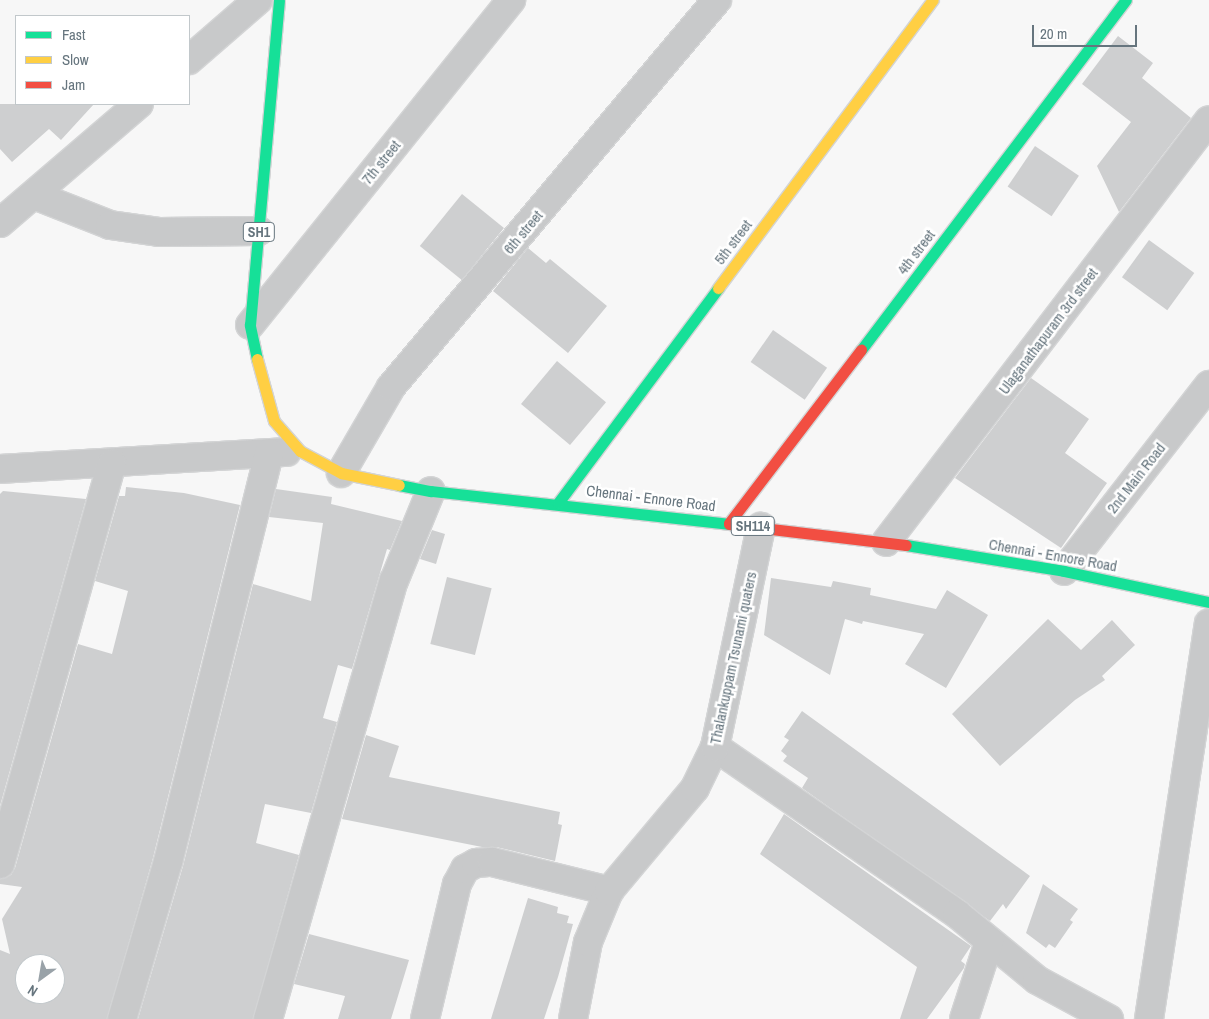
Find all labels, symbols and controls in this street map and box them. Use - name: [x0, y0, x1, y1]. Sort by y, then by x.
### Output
- legend: [15, 15, 190, 105]
- scale bar: [1034, 15, 1139, 47]
- text: 20 m: [1040, 23, 1067, 44]
- text: Fast: [62, 24, 85, 45]
- text: Slow: [62, 49, 89, 70]
- text: Jam: [62, 74, 85, 95]
- street label: 7th street: [358, 136, 404, 188]
- street label: 6th street: [500, 207, 546, 257]
- street label: 5th street: [710, 216, 756, 268]
- road number: SH1: [243, 220, 275, 243]
- street label: 4th street: [893, 226, 939, 278]
- street label: Ulaganathapuram 3rd street: [995, 264, 1101, 398]
- street label: 2nd Main Road: [1103, 439, 1169, 517]
- street label: Chennai - Ennore Road: [585, 481, 717, 515]
- road number: SH114: [730, 514, 776, 538]
- street label: Chennai - Ennore Road: [987, 535, 1119, 575]
- street label: Thalankuppam Tsunami quaters: [706, 570, 760, 746]
- north arrow: [15, 954, 65, 1004]
- text: N: [24, 981, 41, 1001]

